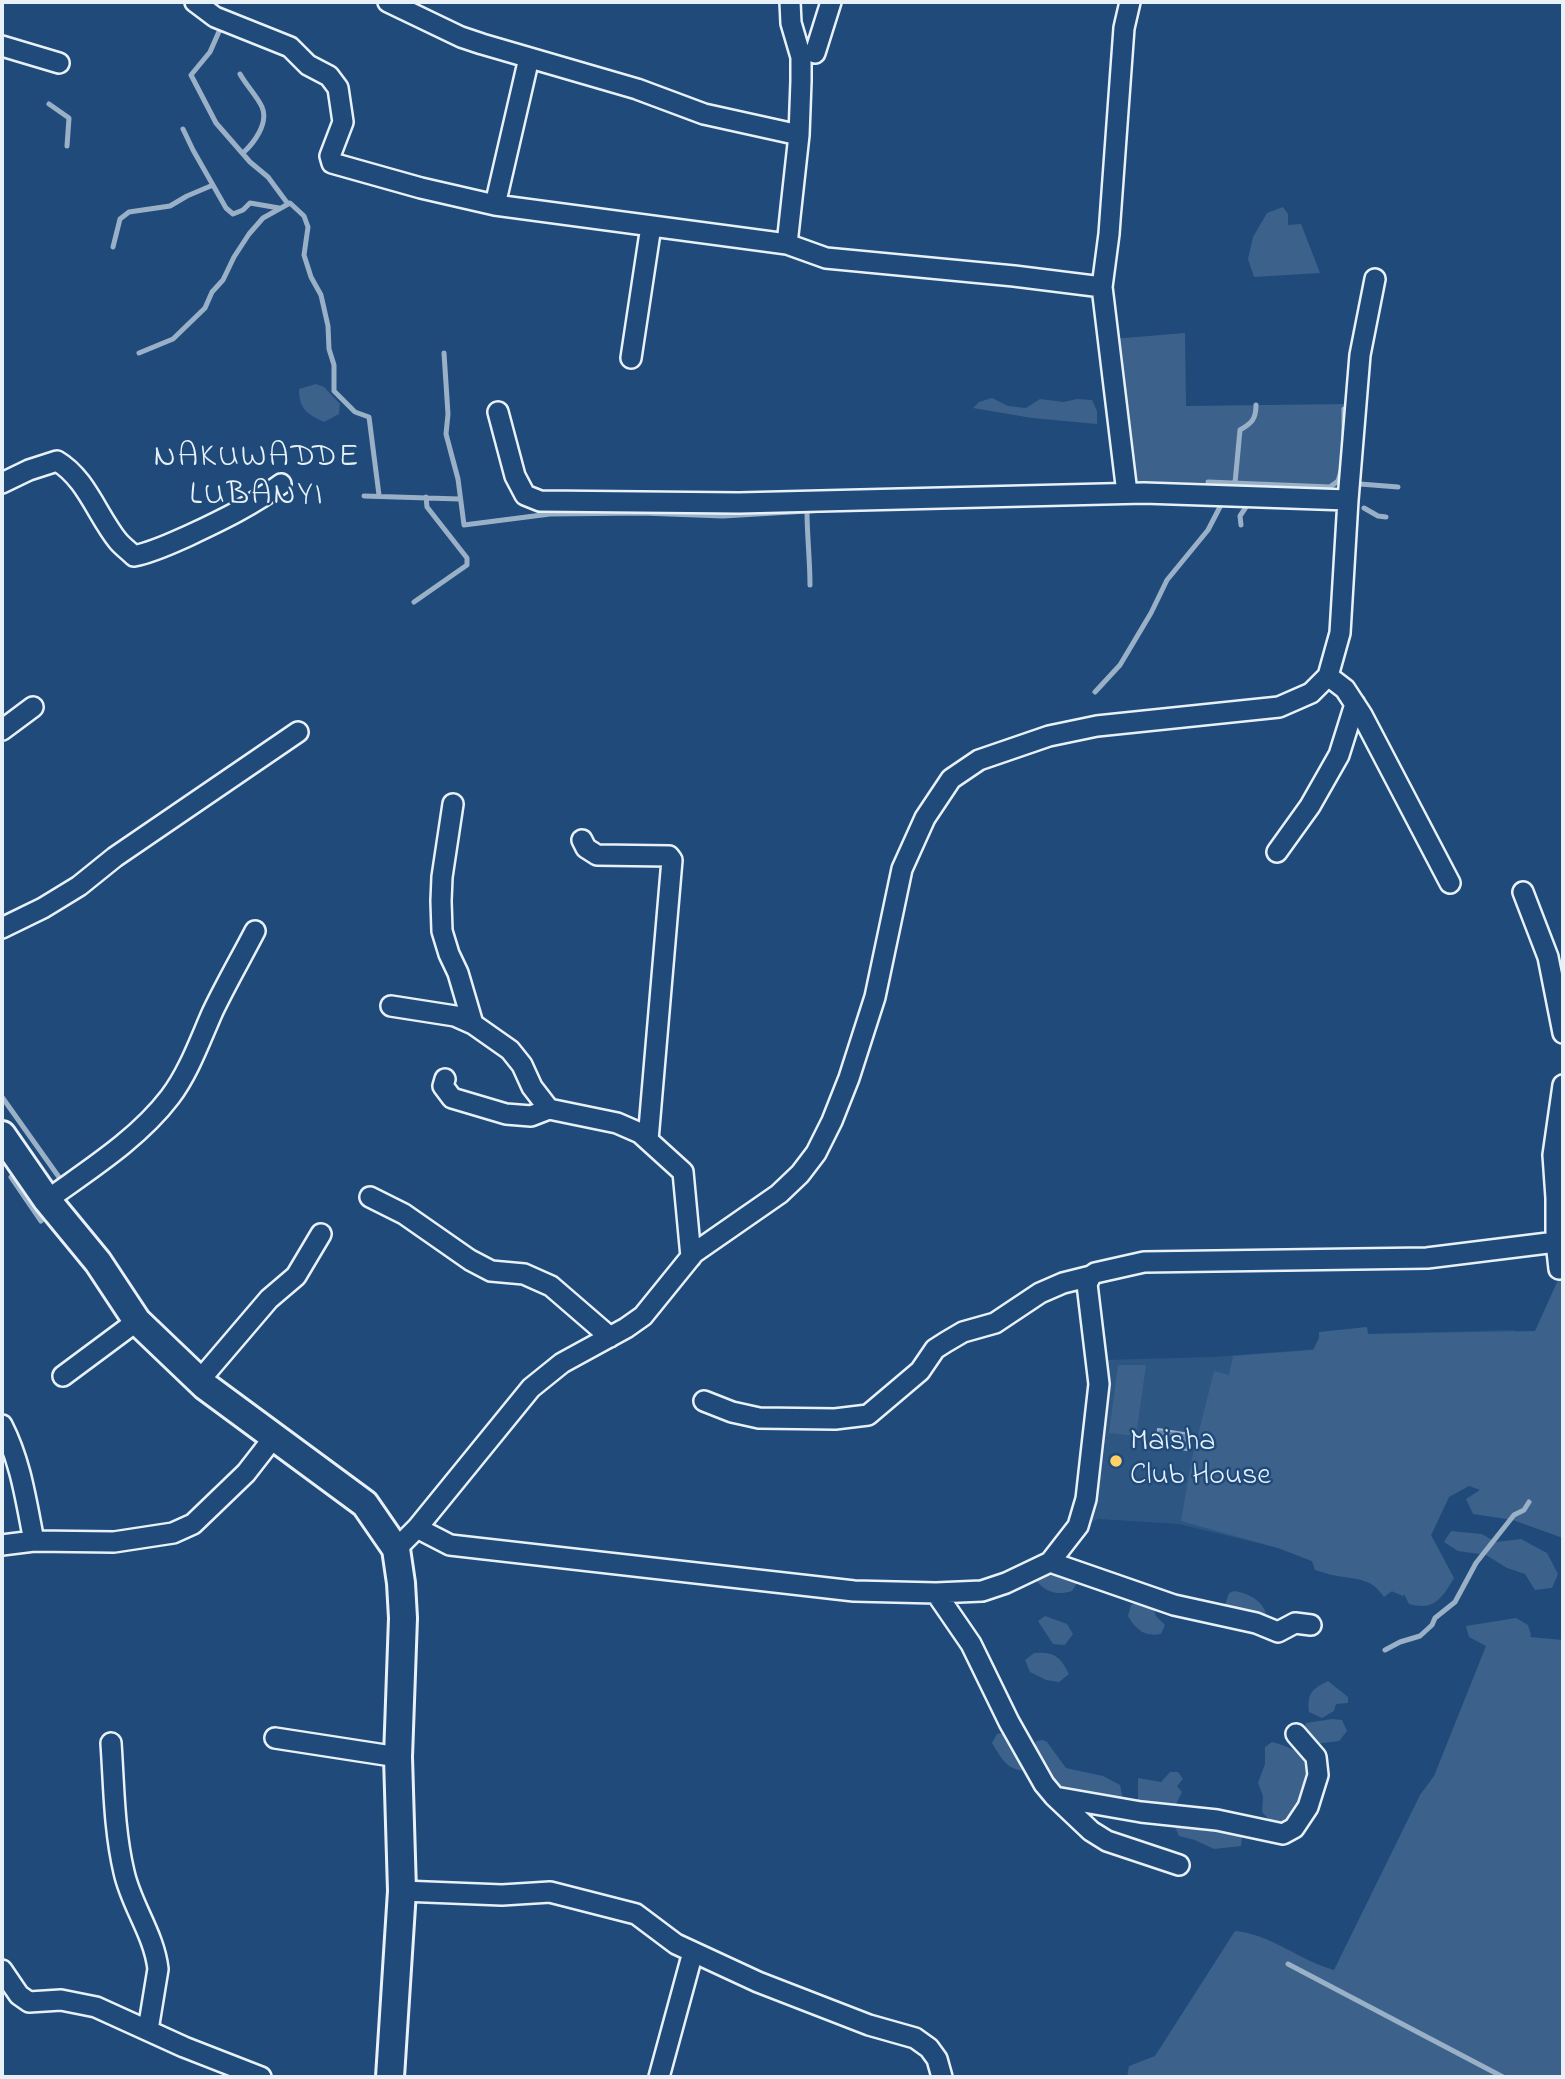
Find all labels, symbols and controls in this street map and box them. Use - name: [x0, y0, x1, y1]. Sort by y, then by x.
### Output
- district label: NAKUWADDE LUBANYI: [155, 440, 359, 518]
- place label: Maisha Club House: [1130, 1426, 1271, 1496]
- marker: Maisha Club House: [1108, 1453, 1124, 1469]

